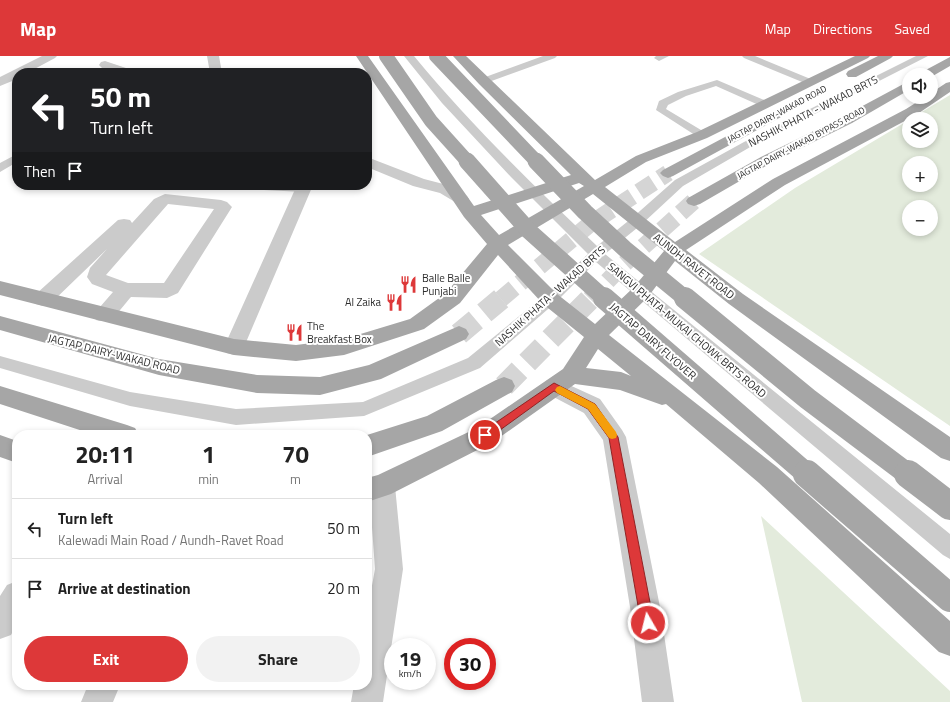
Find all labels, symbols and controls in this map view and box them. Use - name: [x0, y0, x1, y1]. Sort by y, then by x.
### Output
- text: Map: [20, 14, 56, 43]
- text: Map: [765, 18, 791, 39]
- text: Directions: [813, 18, 872, 39]
- text: Saved: [894, 18, 930, 39]
- map controls: [902, 68, 938, 236]
- button: sound: [902, 68, 938, 104]
- street label: NASHIK PHATA - WAKAD BRTS: [745, 71, 881, 151]
- text: 50 m: [90, 75, 151, 118]
- street label: JAGTAP DAIRY-WAKAD ROAD: [725, 82, 829, 145]
- icon: left: [24, 84, 76, 136]
- street label: JAGTAP DAIRY-WAKAD BYPASS ROAD: [734, 103, 867, 182]
- button: layers: [902, 112, 938, 148]
- text: Turn left: [90, 114, 153, 141]
- button: +: [902, 156, 938, 192]
- text: Then: [24, 160, 56, 183]
- icon: arrive: [64, 160, 86, 182]
- button: −: [902, 200, 938, 236]
- street label: AUNDH RAVET ROAD: [650, 229, 738, 303]
- street label: NASHIK PHATA - WAKAD BRTS: [491, 242, 609, 350]
- street label: SANGVI PHATA-MUKAI CHOWK BRTS ROAD: [604, 259, 770, 401]
- place label: Balle Balle Punjabi: [422, 270, 471, 299]
- restaurant icon: Balle Balle Punjabi: [399, 274, 419, 294]
- restaurant icon: Al Zaika: [384, 292, 404, 312]
- place label: Al Zaika: [345, 294, 381, 310]
- street label: JAGTAP DAIRY FLYOVER: [606, 299, 700, 383]
- place label: The Breakfast Box: [307, 318, 372, 347]
- restaurant icon: The Breakfast Box: [284, 322, 304, 342]
- street label: JAGTAP DAIRY-WAKAD ROAD: [46, 330, 182, 378]
- pin: [468, 418, 502, 452]
- icon: arrive: [474, 424, 496, 446]
- text: 20:11: [75, 436, 135, 472]
- text: 1: [202, 436, 215, 472]
- text: 70: [282, 436, 309, 472]
- text: Arrival: [87, 469, 123, 489]
- text: min: [198, 469, 219, 489]
- text: m: [290, 469, 301, 489]
- text: Turn left: [58, 507, 113, 530]
- text: 50 m: [327, 517, 360, 540]
- icon: left: [24, 518, 46, 540]
- text: Kalewadi Main Road / Aundh-Ravet Road: [58, 530, 284, 550]
- text: Arrive at destination: [58, 577, 191, 600]
- text: 20 m: [327, 577, 360, 600]
- icon: arrive: [24, 578, 46, 600]
- position arrow: [627, 602, 669, 644]
- button: Exit: [24, 636, 188, 682]
- button: Share: [196, 636, 360, 682]
- speed limit sign: 30: [444, 638, 496, 690]
- text: 19: [399, 643, 421, 674]
- text: km/h: [399, 666, 421, 681]

